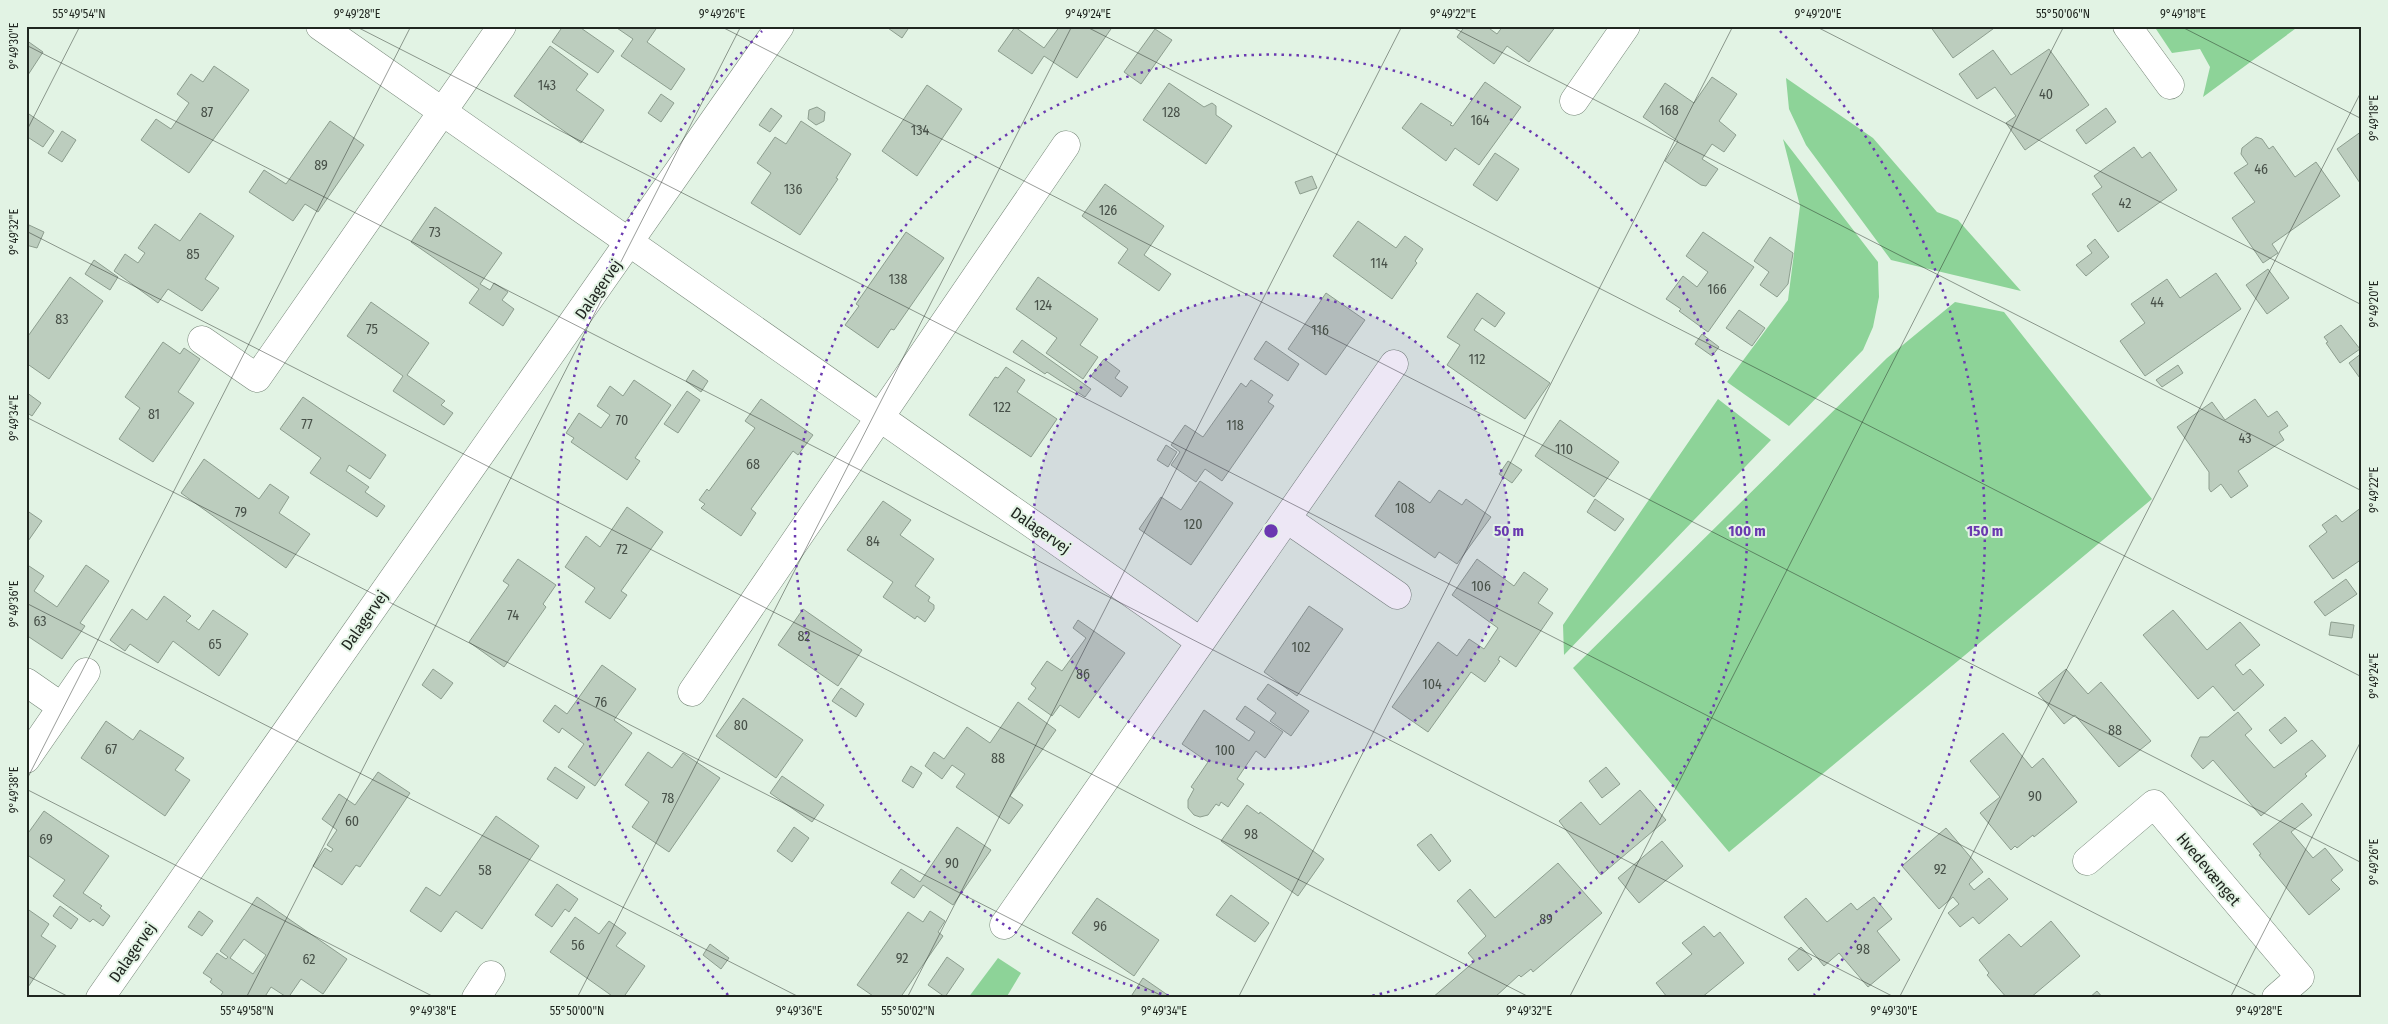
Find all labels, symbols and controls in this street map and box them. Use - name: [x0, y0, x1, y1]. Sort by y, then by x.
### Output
- text: 55°49'54"N: [53, 7, 105, 21]
- text: 9°49'28"E: [334, 7, 381, 21]
- text: 9°49'26"E: [699, 7, 746, 21]
- text: 9°49'24"E: [1065, 7, 1111, 21]
- text: 9°49'22"E: [1430, 7, 1476, 21]
- text: 9°49'20"E: [1795, 7, 1842, 21]
- text: 55°50'06"N: [2036, 7, 2090, 21]
- text: 9°49'18"E: [2160, 7, 2206, 21]
- text: 9°49'30"E: [7, 22, 21, 70]
- house number: 143: [538, 77, 556, 94]
- house number: 40: [2039, 86, 2053, 103]
- text: 9°49'18"E: [2367, 95, 2381, 141]
- house number: 168: [1659, 102, 1679, 119]
- house number: 87: [201, 104, 214, 121]
- house number: 128: [1162, 104, 1180, 121]
- house number: 164: [1470, 112, 1490, 129]
- house number: 134: [911, 122, 929, 139]
- house number: 89: [314, 157, 328, 174]
- house number: 46: [2254, 161, 2268, 178]
- house number: 136: [784, 181, 802, 198]
- house number: 42: [2119, 195, 2131, 212]
- house number: 126: [1099, 202, 1117, 219]
- text: 9°49'32"E: [7, 209, 21, 255]
- house number: 73: [429, 224, 441, 241]
- house number: 85: [186, 246, 200, 263]
- house number: 114: [1370, 255, 1388, 272]
- street label: Dalagervej: [571, 256, 626, 323]
- house number: 138: [889, 271, 907, 288]
- text: 9°49'20"E: [2367, 280, 2381, 327]
- house number: 166: [1707, 281, 1727, 298]
- house number: 44: [2150, 294, 2164, 311]
- house number: 124: [1034, 297, 1052, 314]
- house number: 83: [55, 311, 69, 328]
- house number: 75: [366, 321, 378, 338]
- house number: 116: [1311, 322, 1329, 339]
- house number: 112: [1469, 351, 1485, 368]
- text: 9°49'34"E: [7, 395, 21, 441]
- house number: 122: [993, 399, 1011, 416]
- house number: 81: [148, 406, 160, 423]
- house number: 70: [616, 412, 628, 429]
- house number: 77: [301, 416, 313, 433]
- house number: 118: [1226, 417, 1244, 434]
- house number: 43: [2239, 430, 2251, 447]
- house number: 110: [1555, 441, 1573, 458]
- house number: 68: [746, 456, 760, 473]
- text: 9°49'22"E: [2367, 467, 2381, 513]
- house number: 108: [1395, 500, 1415, 517]
- street label: Dalagervej: [1007, 503, 1074, 558]
- house number: 79: [235, 504, 247, 521]
- house number: 120: [1184, 516, 1202, 533]
- centre of rings: [1262, 522, 1280, 540]
- text: 50 m: [1494, 522, 1524, 540]
- text: 100 m: [1728, 522, 1766, 540]
- text: 150 m: [1967, 522, 2003, 540]
- house number: 84: [866, 533, 880, 550]
- house number: 72: [616, 541, 628, 558]
- house number: 106: [1471, 578, 1491, 595]
- text: 9°49'36"E: [7, 580, 21, 627]
- street label: Dalagervej: [337, 587, 392, 654]
- house number: 74: [507, 607, 519, 624]
- house number: 63: [33, 613, 47, 630]
- house number: 82: [797, 628, 811, 645]
- house number: 65: [208, 636, 222, 653]
- house number: 102: [1292, 639, 1310, 656]
- text: 9°49'24"E: [2367, 653, 2381, 699]
- house number: 86: [1076, 666, 1090, 683]
- house number: 104: [1422, 676, 1442, 693]
- house number: 76: [595, 694, 607, 711]
- house number: 80: [734, 717, 748, 734]
- house number: 88: [2108, 722, 2122, 739]
- house number: 67: [105, 741, 117, 758]
- house number: 100: [1215, 742, 1235, 759]
- house number: 88: [991, 750, 1005, 767]
- text: 9°49'38"E: [7, 766, 21, 813]
- house number: 90: [2028, 788, 2042, 805]
- house number: 78: [662, 790, 674, 807]
- house number: 60: [345, 813, 359, 830]
- house number: 98: [1244, 826, 1258, 843]
- street label: Hvedevænget: [2173, 829, 2245, 910]
- house number: 69: [39, 831, 53, 848]
- text: 9°49'26"E: [2367, 838, 2381, 885]
- house number: 90: [945, 855, 959, 872]
- house number: 92: [1934, 861, 1946, 878]
- house number: 58: [478, 862, 492, 879]
- house number: 89: [1539, 911, 1553, 928]
- house number: 96: [1093, 918, 1107, 935]
- street label: Dalagervej: [105, 919, 160, 986]
- house number: 56: [571, 937, 585, 954]
- house number: 98: [1856, 941, 1870, 958]
- house number: 92: [896, 950, 908, 967]
- house number: 62: [303, 951, 316, 968]
- text: 55°49'58"N: [220, 1004, 274, 1018]
- text: 9°49'38"E: [410, 1004, 457, 1018]
- text: 55°50'00"N: [550, 1004, 604, 1018]
- text: 9°49'36"E: [776, 1004, 823, 1018]
- text: 55°50'02"N: [881, 1004, 935, 1018]
- text: 9°49'34"E: [1141, 1004, 1187, 1018]
- text: 9°49'32"E: [1506, 1004, 1552, 1018]
- text: 9°49'30"E: [1870, 1004, 1918, 1018]
- text: 9°49'28"E: [2236, 1004, 2283, 1018]

